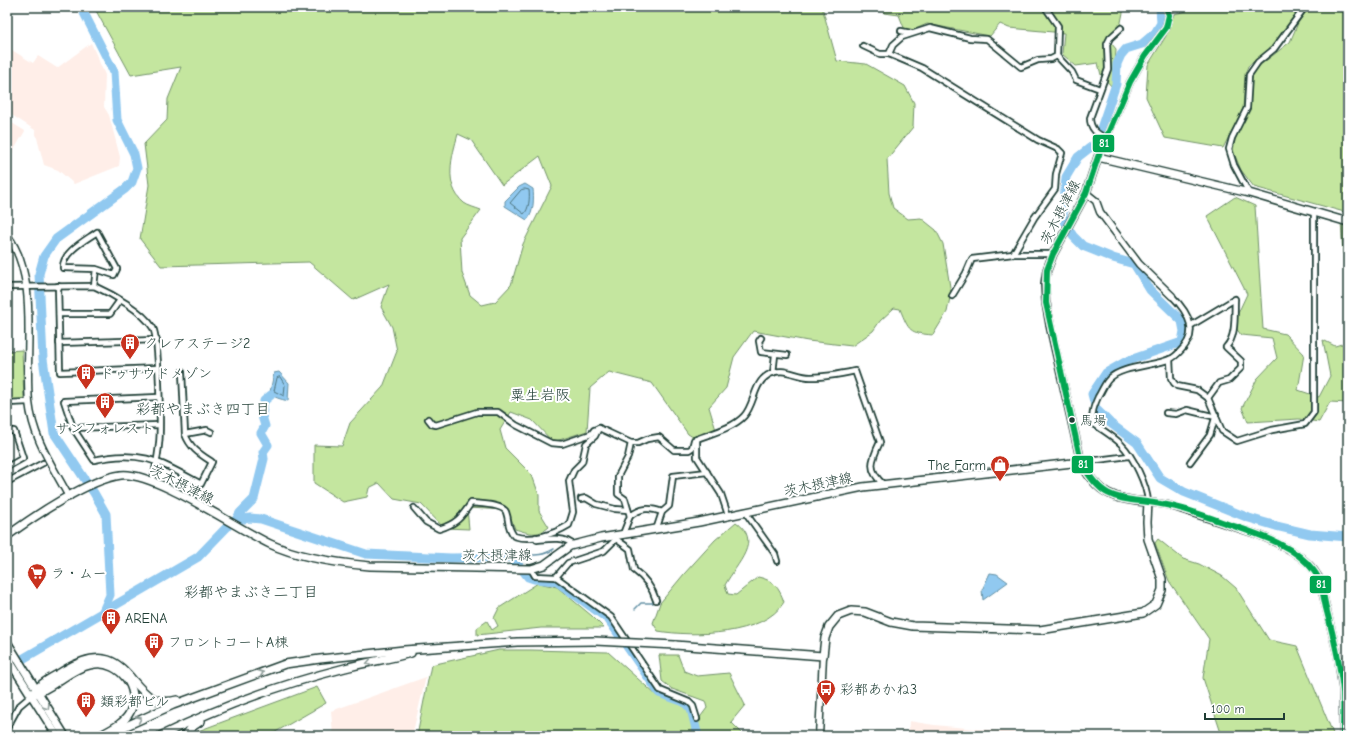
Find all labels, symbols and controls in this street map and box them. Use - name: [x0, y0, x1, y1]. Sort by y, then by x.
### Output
- line badge: 81: [1092, 134, 1115, 153]
- text: 81: [1099, 137, 1109, 150]
- street label: 茨木摂津線: [1037, 177, 1084, 247]
- building icon: クレアステージ2: [119, 332, 141, 360]
- place label: クレアステージ2: [144, 335, 250, 352]
- building icon: ドゥサウドメゾン: [75, 362, 97, 390]
- place label: ドゥサウドメゾン: [100, 365, 212, 382]
- district label: 粟生岩阪: [510, 386, 570, 404]
- building icon: サンフォレスト: [94, 391, 116, 419]
- district label: 彩都やまぶき四丁目: [135, 400, 271, 418]
- place label: 馬場: [1080, 413, 1106, 428]
- marker: 馬場: [1067, 415, 1077, 425]
- place label: サンフォレスト: [55, 420, 155, 437]
- shop icon: The Farm: [989, 454, 1011, 482]
- line badge: 81: [1071, 455, 1094, 474]
- place label: The Farm: [928, 457, 986, 474]
- text: 81: [1078, 458, 1088, 471]
- street label: 茨木摂津線: [147, 461, 217, 508]
- street label: 茨木摂津線: [782, 469, 854, 500]
- street label: 茨木摂津線: [462, 546, 532, 565]
- supermarket icon: ラ・ムー: [26, 562, 48, 590]
- place label: ラ・ムー: [51, 565, 106, 582]
- line badge: 81: [1309, 575, 1332, 594]
- text: 81: [1316, 578, 1326, 591]
- district label: 彩都やまぶき二丁目: [183, 583, 319, 601]
- building icon: ARENA: [100, 607, 122, 635]
- place label: ARENA: [125, 610, 167, 627]
- building icon: フロントコートA棟: [143, 631, 165, 659]
- place label: フロントコートA棟: [168, 634, 289, 651]
- one-way arrow: [366, 658, 372, 666]
- one-way arrow: [257, 669, 264, 678]
- bus stop icon: 彩都あかね3: [815, 678, 837, 706]
- place label: 彩都あかね3: [840, 681, 917, 698]
- building icon: 類彩都ビル: [75, 690, 97, 718]
- place label: 類彩都ビル: [100, 693, 170, 710]
- scale bar: [1205, 695, 1284, 721]
- text: 100 m: [1211, 702, 1244, 716]
- one-way arrow: [42, 703, 50, 710]
- one-way arrow: [135, 716, 143, 724]

